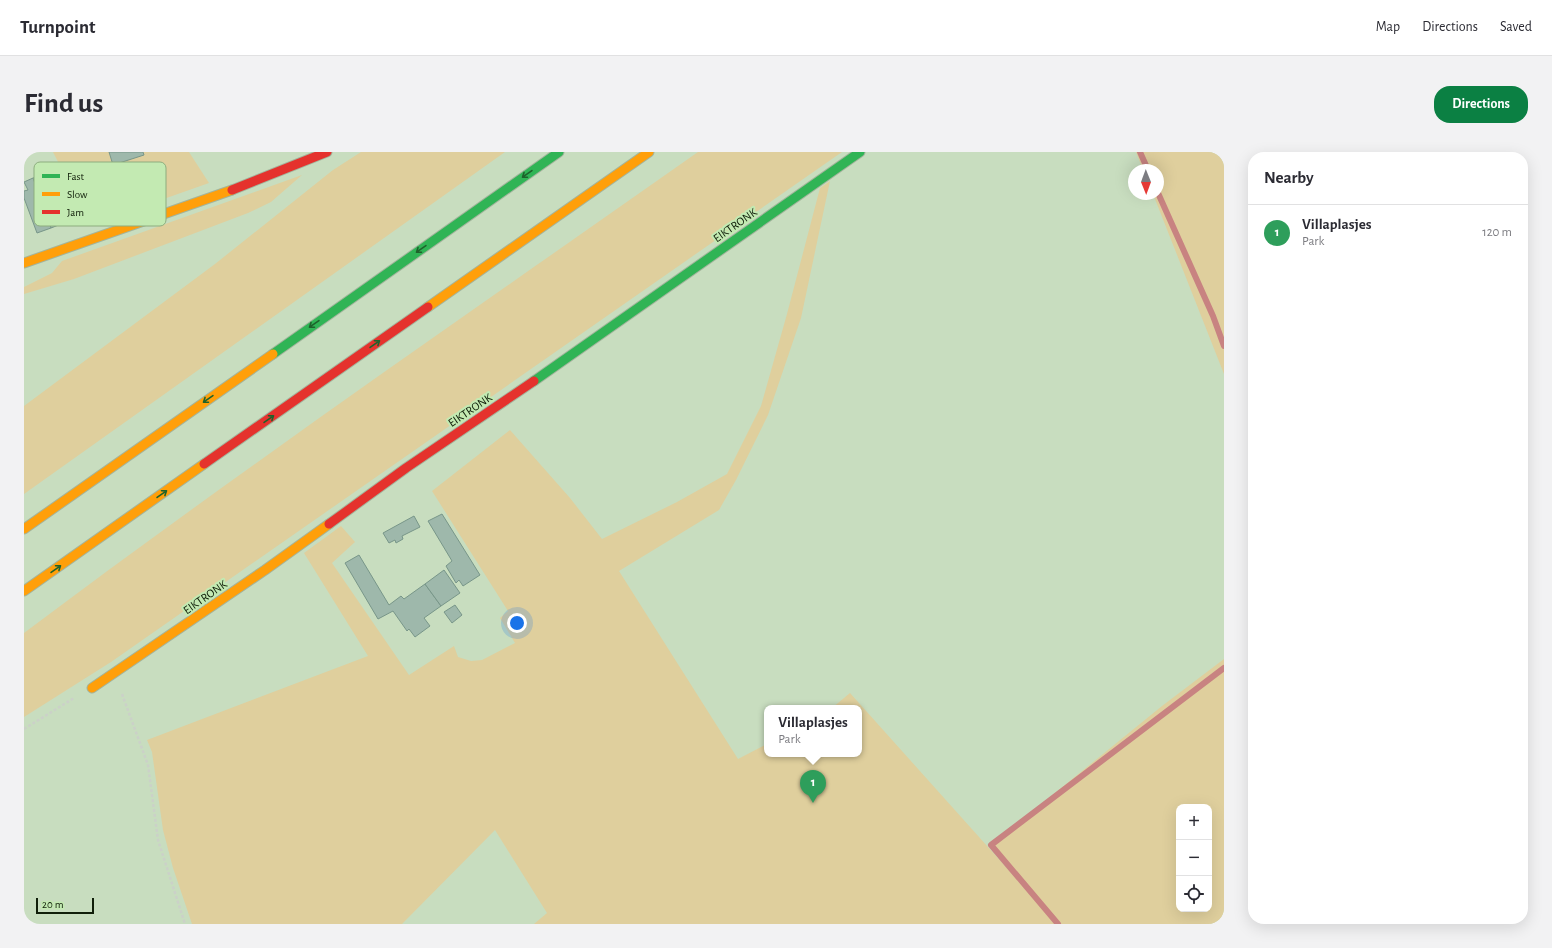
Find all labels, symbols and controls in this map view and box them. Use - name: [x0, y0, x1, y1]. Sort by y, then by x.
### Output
- text: Turnpoint: [20, 18, 95, 37]
- text: Map: [1376, 20, 1400, 34]
- text: Directions: [1422, 20, 1478, 34]
- text: Saved: [1500, 20, 1532, 34]
- button: Directions: [1434, 86, 1528, 123]
- text: Find us: [24, 90, 103, 118]
- legend: [34, 162, 166, 226]
- north arrow: [1128, 164, 1164, 200]
- text: Nearby: [1264, 169, 1314, 186]
- one-way arrow: [521, 170, 532, 179]
- text: Fast: [67, 171, 85, 182]
- text: Slow: [67, 189, 88, 200]
- street label: EIKTRONK: [711, 205, 759, 244]
- text: Jam: [67, 207, 84, 218]
- text: Villaplasjes: [1302, 217, 1372, 232]
- text: 1: [1275, 226, 1279, 239]
- text: 120 m: [1482, 226, 1512, 239]
- text: Park: [1302, 235, 1324, 248]
- one-way arrow: [415, 245, 426, 253]
- one-way arrow: [309, 320, 320, 328]
- one-way arrow: [369, 340, 380, 348]
- street label: EIKTRONK: [446, 391, 495, 429]
- one-way arrow: [203, 395, 214, 403]
- one-way arrow: [263, 415, 274, 423]
- one-way arrow: [157, 490, 168, 498]
- one-way arrow: [50, 565, 61, 573]
- street label: EIKTRONK: [181, 577, 229, 616]
- your location: [507, 613, 527, 633]
- popup: [764, 705, 862, 757]
- text: Villaplasjes: [778, 715, 848, 730]
- text: Park: [778, 733, 801, 746]
- pin: 1: [800, 770, 826, 803]
- map controls: [1176, 804, 1212, 912]
- button: +: [1176, 804, 1212, 840]
- button: −: [1176, 840, 1212, 876]
- button: locate: [1176, 876, 1212, 912]
- scale bar: [36, 896, 94, 915]
- text: 20 m: [42, 899, 63, 910]

